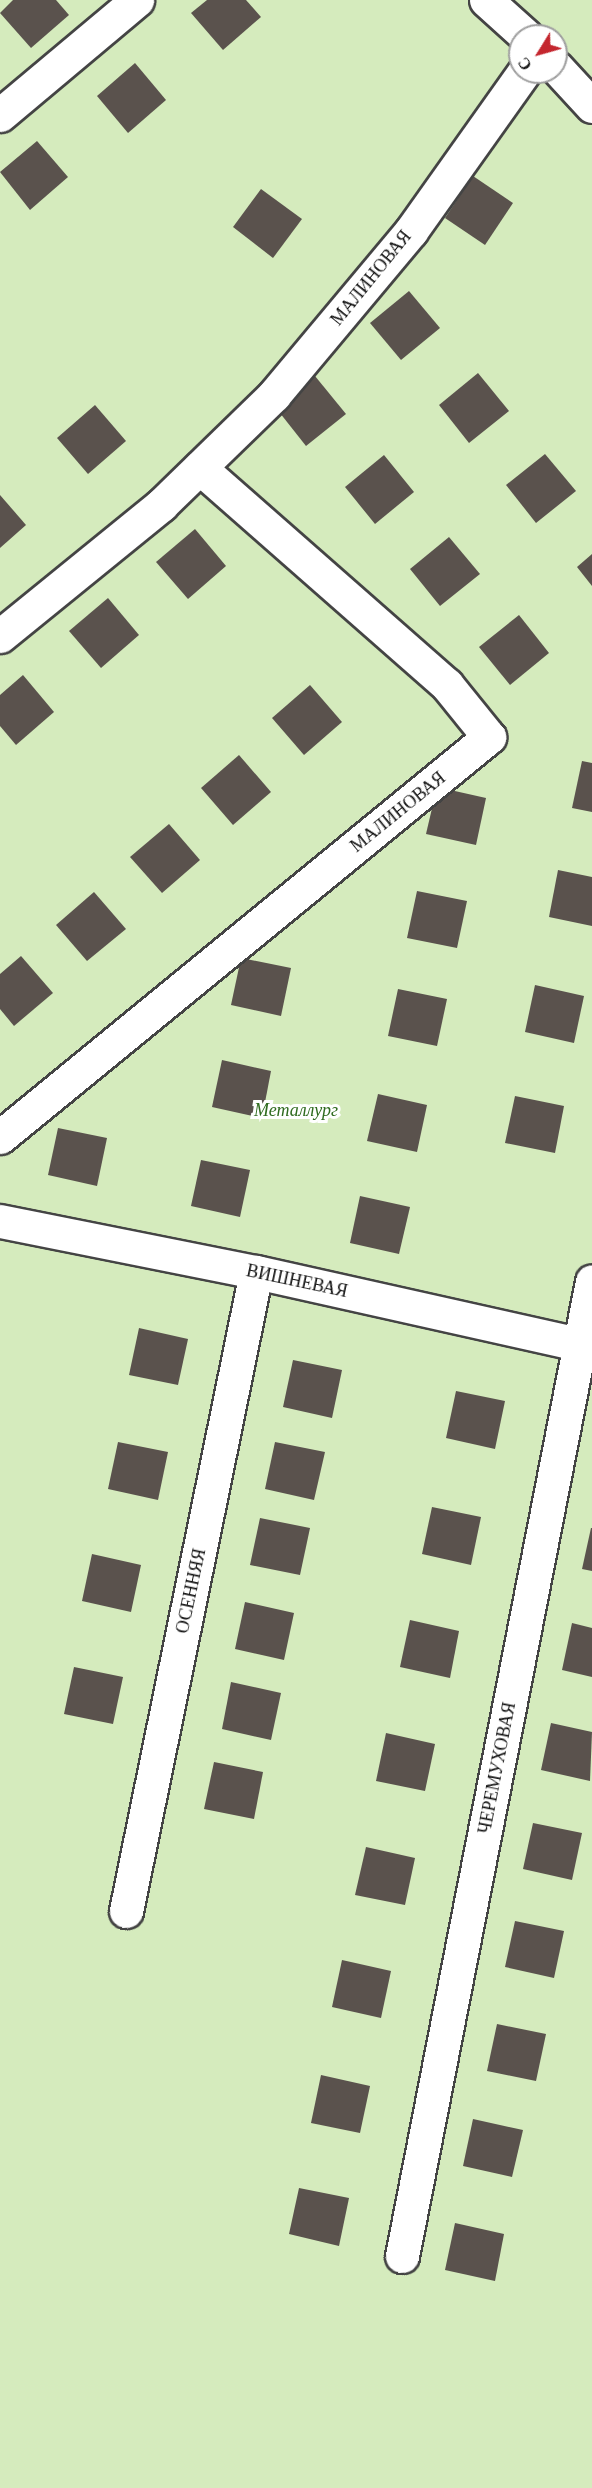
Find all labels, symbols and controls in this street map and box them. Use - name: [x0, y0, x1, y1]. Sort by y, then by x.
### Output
- north arrow: [508, 24, 568, 84]
- text: С: [515, 54, 535, 74]
- street label: МАЛИНОВАЯ: [326, 226, 416, 330]
- street label: МАЛИНОВАЯ: [346, 767, 450, 857]
- park label: Металлург: [254, 1099, 338, 1121]
- street label: ВИШНЕВАЯ: [244, 1260, 350, 1302]
- street label: ОСЕННЯЯ: [171, 1547, 211, 1635]
- street label: ЧЕРЕМУХОВАЯ: [474, 1700, 520, 1836]

